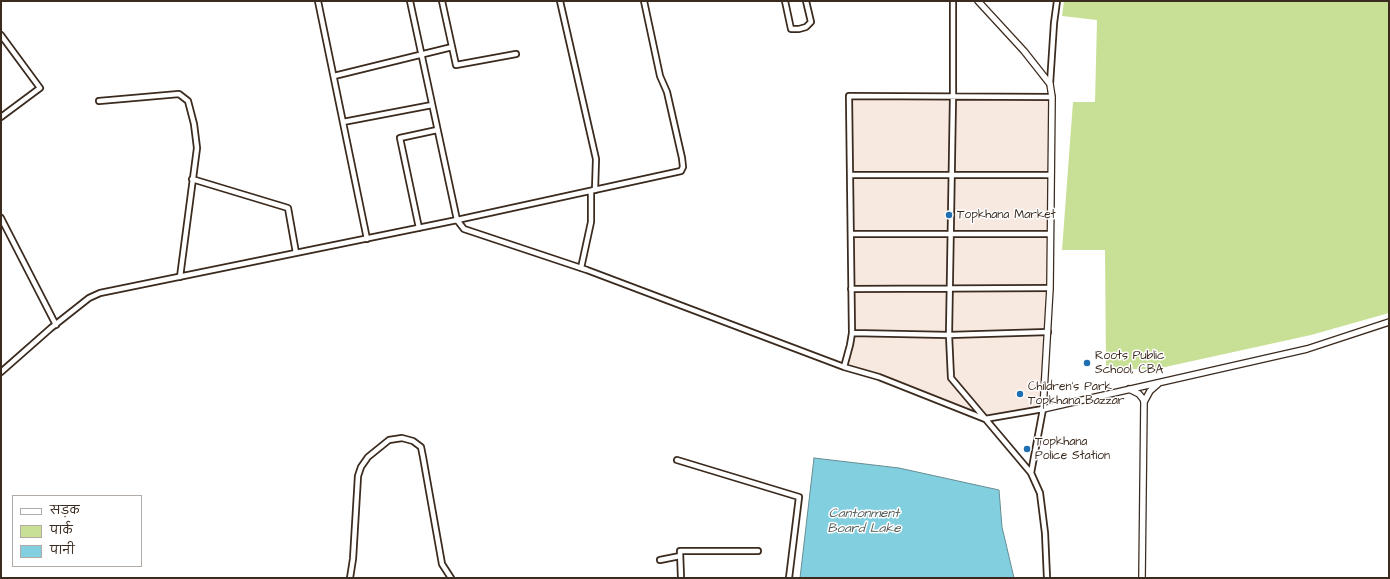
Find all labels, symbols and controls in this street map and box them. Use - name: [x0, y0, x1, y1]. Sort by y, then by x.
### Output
- place label: Topkhana Market: [957, 208, 1056, 222]
- marker: Topkhana Market: [944, 210, 954, 220]
- place label: Roots Public School, CBA: [1095, 349, 1165, 377]
- marker: Roots Public School, CBA: [1082, 358, 1092, 368]
- place label: Children's Park Topkhana Bazzar: [1028, 380, 1124, 408]
- marker: Children's Park Topkhana Bazzar: [1015, 389, 1025, 399]
- place label: Topkhana Police Station: [1035, 435, 1110, 463]
- marker: Topkhana Police Station: [1022, 444, 1032, 454]
- legend: [12, 495, 142, 567]
- text: सड़क: [50, 502, 80, 519]
- water label: Cantonment Board Lake: [828, 506, 900, 537]
- text: पार्क: [50, 522, 73, 539]
- text: पानी: [50, 542, 75, 559]

